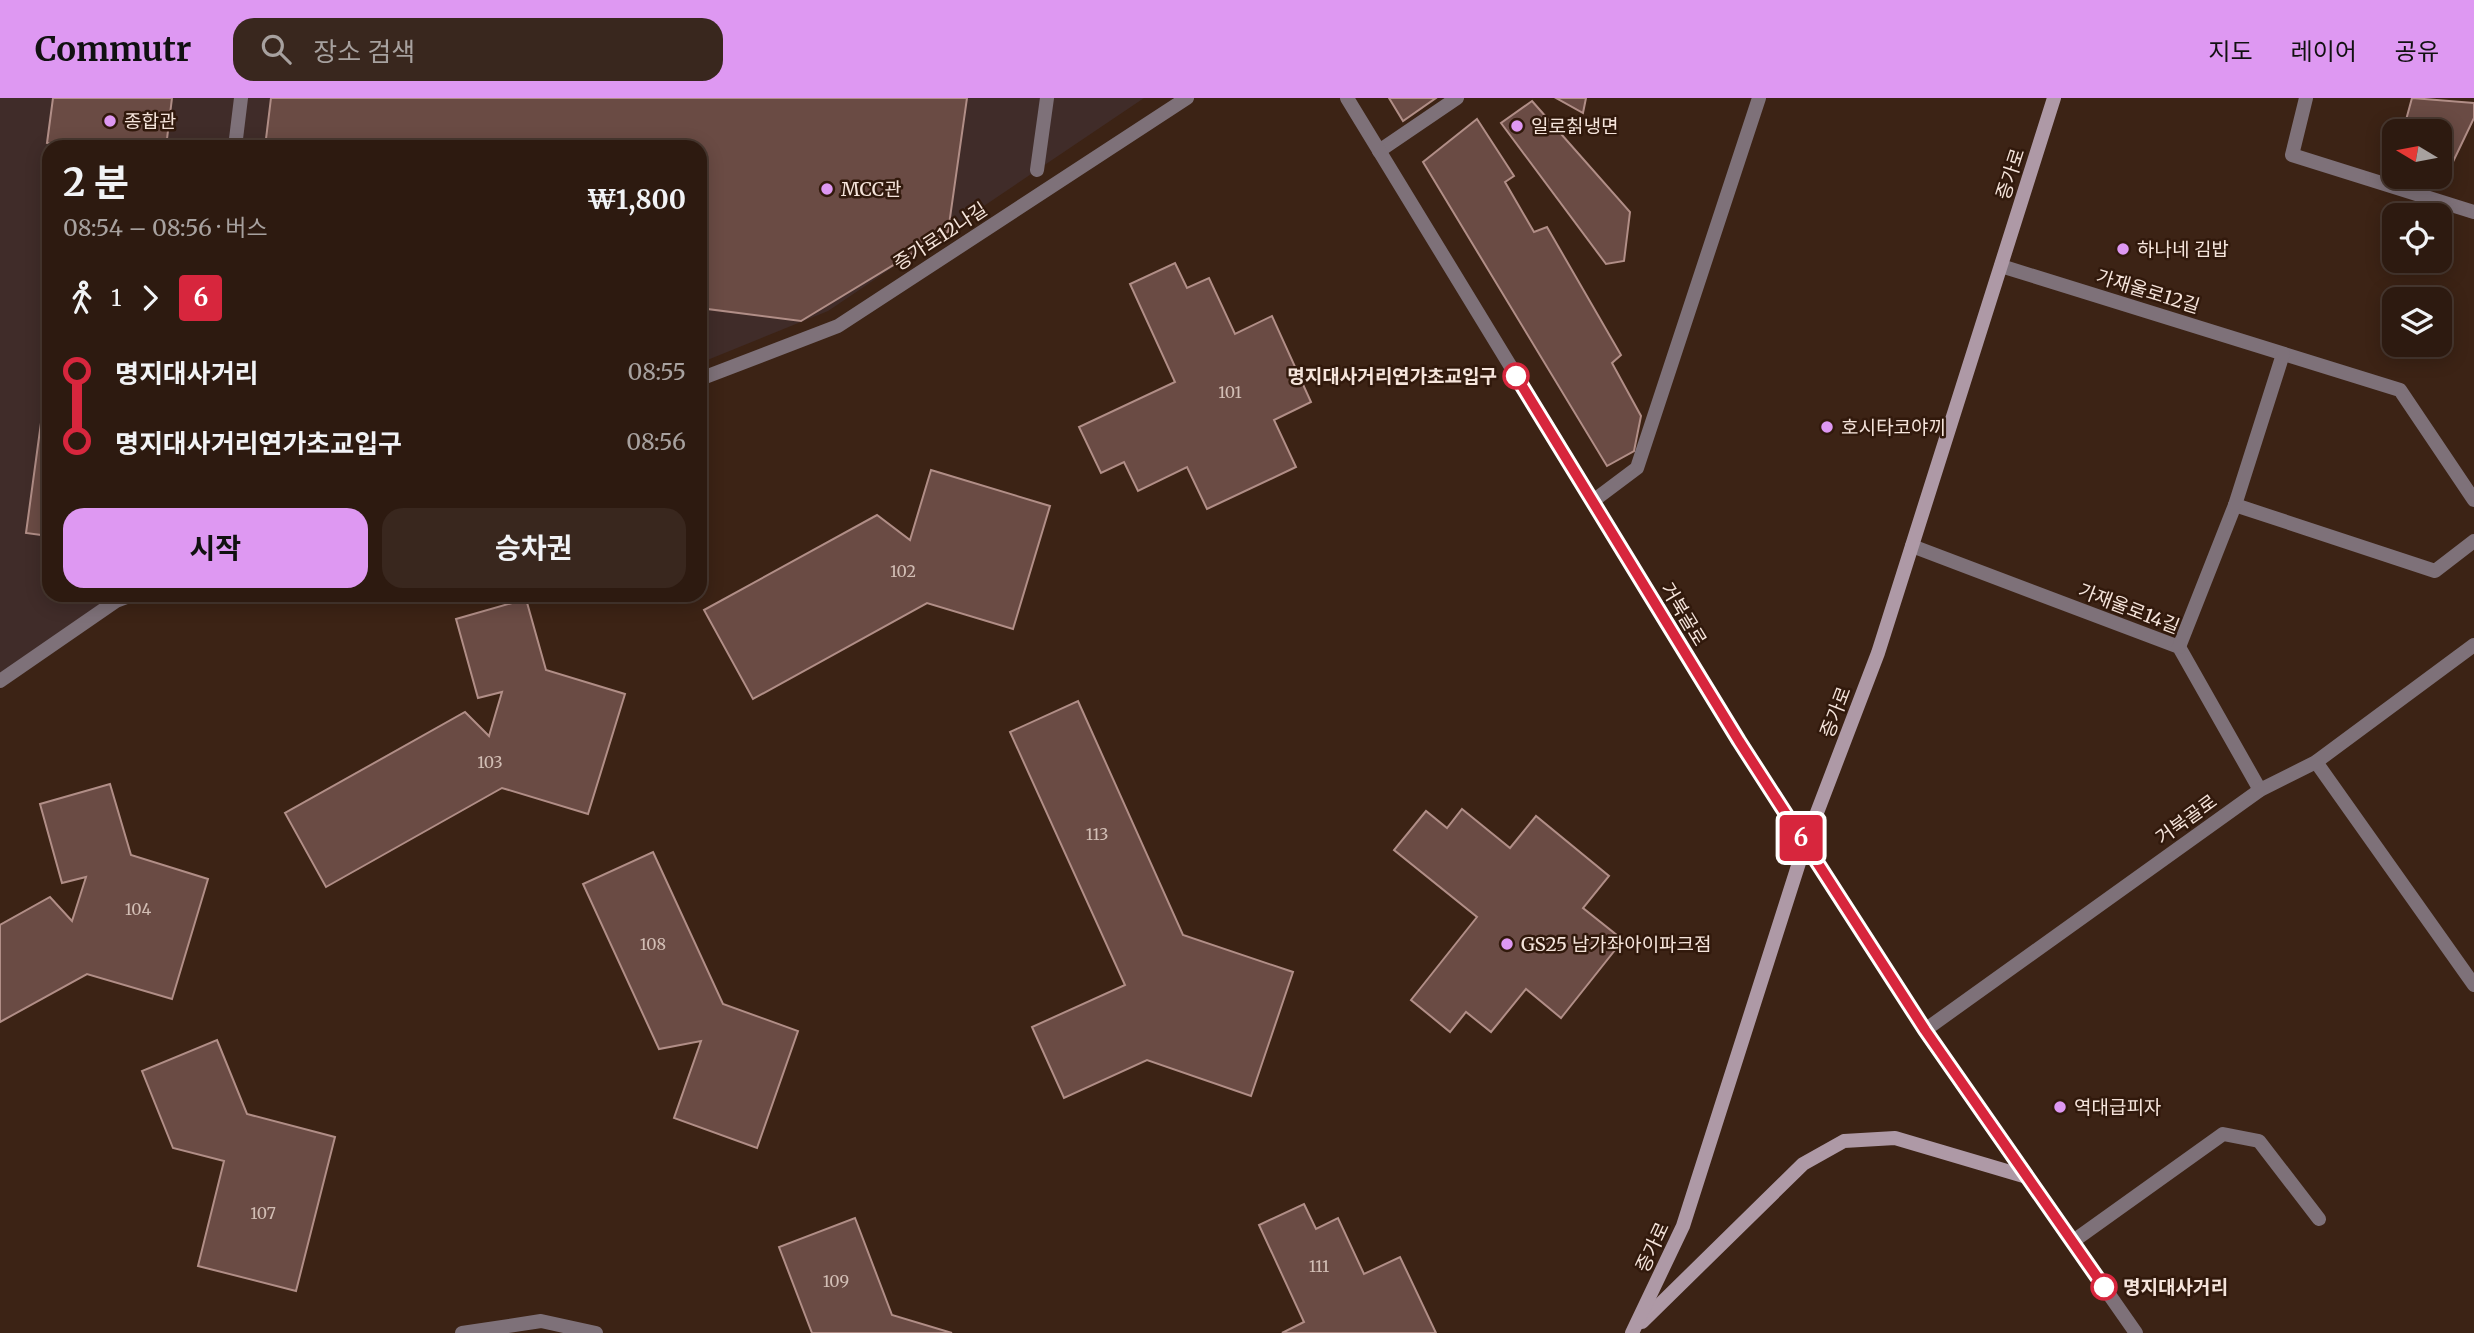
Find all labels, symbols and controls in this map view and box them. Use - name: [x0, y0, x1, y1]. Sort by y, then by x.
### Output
- search box: [233, 18, 723, 81]
- text: Commutr: [35, 29, 191, 70]
- icon: search: [257, 30, 295, 68]
- text: 장소 검색: [313, 35, 415, 68]
- text: 지도: [2208, 36, 2253, 67]
- text: 레이어: [2291, 36, 2357, 67]
- text: 공유: [2395, 36, 2439, 67]
- place label: 종합관: [124, 109, 176, 133]
- marker: 종합관: [102, 113, 118, 129]
- place label: 일로칡냉면: [1531, 114, 1618, 138]
- marker: 일로칡냉면: [1509, 118, 1525, 134]
- north arrow: [2382, 119, 2452, 189]
- map controls: [2382, 119, 2452, 357]
- street label: 증가로: [1990, 145, 2030, 203]
- text: 2 분: [63, 159, 129, 206]
- place label: MCC관: [841, 177, 902, 201]
- marker: MCC관: [819, 181, 835, 197]
- text: ₩1,800: [587, 183, 686, 216]
- street label: 증가로12나길: [889, 197, 991, 275]
- button: locate: [2382, 203, 2452, 273]
- text: 08:54 – 08:56 · 버스: [63, 213, 268, 242]
- place label: 하나네 김밥: [2137, 237, 2229, 261]
- marker: 하나네 김밥: [2115, 241, 2131, 257]
- street label: 가재울로12길: [2093, 264, 2203, 318]
- icon: walk: [63, 279, 101, 317]
- icon: forward: [131, 279, 169, 317]
- text: 6: [193, 282, 208, 313]
- text: 1: [111, 283, 121, 312]
- button: layers: [2382, 287, 2452, 357]
- text: 명지대사거리: [115, 357, 259, 390]
- text: 08:55: [628, 357, 686, 386]
- marker: 명지대사거리연가초교입구: [1503, 363, 1529, 389]
- place label: 명지대사거리연가초교입구: [1287, 364, 1497, 388]
- house number: 101: [1218, 382, 1242, 402]
- place label: 호시타코야끼: [1841, 415, 1946, 439]
- marker: 호시타코야끼: [1819, 419, 1835, 435]
- text: 명지대사거리연가초교입구: [115, 427, 402, 460]
- text: 08:56: [626, 427, 686, 456]
- button: 시작: [63, 508, 368, 588]
- button: 승차권: [382, 508, 686, 588]
- house number: 102: [890, 561, 916, 581]
- street label: 거북골로: [1656, 578, 1712, 650]
- street label: 가재울로14길: [2075, 578, 2183, 638]
- street label: 증가로: [1814, 683, 1856, 741]
- house number: 103: [477, 752, 503, 772]
- street label: 거북골로: [2151, 789, 2221, 849]
- line badge: 6: [1778, 815, 1824, 861]
- text: 6: [1794, 822, 1808, 853]
- house number: 113: [1086, 824, 1108, 844]
- house number: 104: [125, 899, 151, 919]
- place label: GS25 남가좌아이파크점: [1521, 932, 1712, 956]
- house number: 108: [640, 934, 666, 954]
- marker: GS25 남가좌아이파크점: [1499, 936, 1515, 952]
- place label: 역대급피자: [2074, 1095, 2161, 1119]
- marker: 역대급피자: [2052, 1099, 2068, 1115]
- house number: 107: [250, 1203, 276, 1223]
- street label: 증가로: [1630, 1218, 1674, 1276]
- house number: 111: [1309, 1256, 1329, 1276]
- house number: 109: [823, 1271, 849, 1291]
- marker: 명지대사거리: [2091, 1274, 2117, 1300]
- place label: 명지대사거리: [2123, 1275, 2228, 1299]

